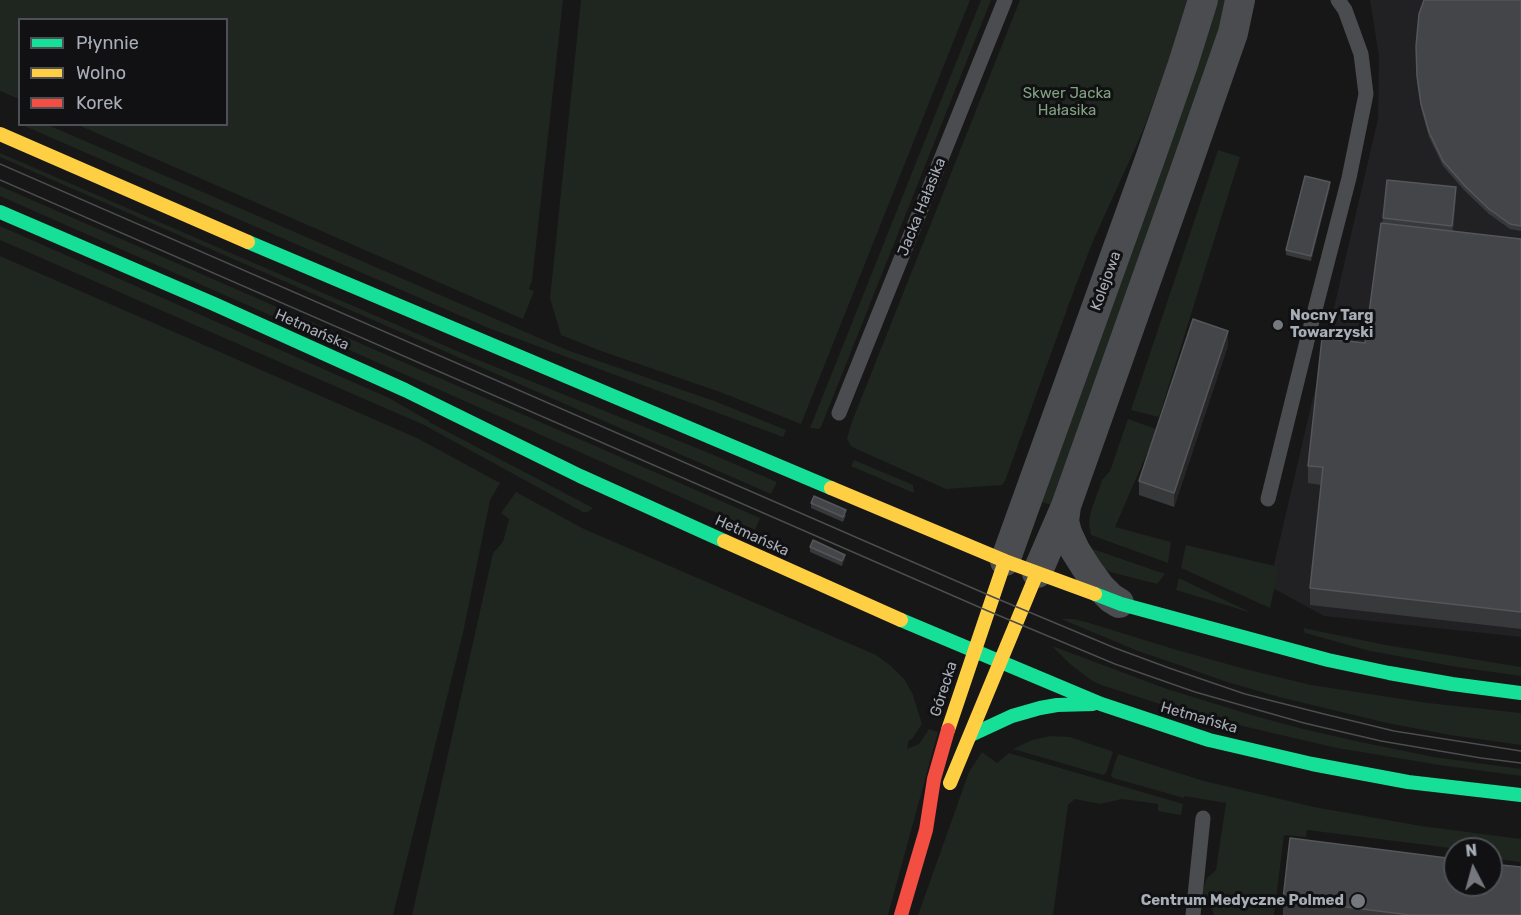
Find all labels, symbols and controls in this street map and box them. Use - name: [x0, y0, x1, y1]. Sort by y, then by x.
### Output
- legend: [18, 18, 228, 126]
- text: Płynnie: [76, 32, 139, 54]
- text: Wolno: [76, 62, 126, 84]
- park label: Skwer Jacka Hałasika: [1023, 85, 1111, 120]
- text: Korek: [76, 92, 123, 114]
- street label: Jacka Hałasika: [894, 155, 950, 259]
- street label: Kolejowa: [1087, 249, 1125, 313]
- street label: Hetmańska: [272, 306, 352, 354]
- place label: Nocny Targ Towarzyski: [1290, 307, 1374, 342]
- marker: Nocny Targ Towarzyski: [1271, 318, 1285, 332]
- street label: Hetmańska: [712, 512, 792, 560]
- street label: Górecka: [927, 659, 961, 719]
- street label: Hetmańska: [1158, 698, 1240, 738]
- north arrow: [1443, 837, 1503, 897]
- text: N: [1465, 841, 1478, 861]
- place label: Centrum Medyczne Polmed: [1141, 892, 1344, 910]
- marker: Centrum Medyczne Polmed: [1349, 892, 1367, 910]

